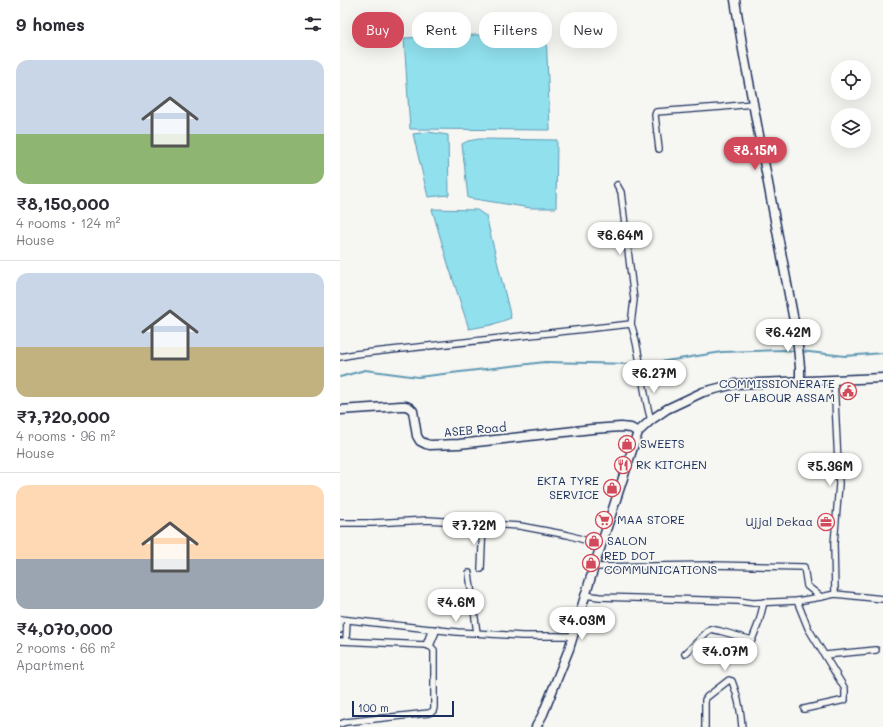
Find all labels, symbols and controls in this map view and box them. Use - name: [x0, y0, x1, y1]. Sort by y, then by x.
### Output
- chip: Buy: [352, 12, 404, 48]
- chip: Rent: [412, 12, 471, 48]
- chip: Filters: [479, 12, 552, 48]
- chip: New: [560, 12, 617, 48]
- text: 9 homes: [16, 13, 85, 35]
- icon: filters: [302, 13, 324, 35]
- map controls: [831, 60, 871, 148]
- button: locate: [831, 60, 871, 100]
- icon: home: [134, 86, 206, 158]
- button: layers: [831, 108, 871, 148]
- pin: ₹8.15M: [722, 137, 788, 171]
- text: ₹8.15M: [733, 141, 777, 158]
- text: ₹8,150,000: [16, 192, 109, 214]
- text: 4 rooms · 124 m²: [16, 214, 121, 231]
- pin: ₹6.64M: [587, 222, 653, 256]
- text: ₹6.64M: [596, 226, 644, 243]
- text: House: [16, 231, 54, 248]
- icon: home: [134, 299, 206, 371]
- pin: ₹6.42M: [755, 319, 821, 353]
- text: ₹6.42M: [765, 323, 811, 340]
- pin: ₹6.27M: [621, 360, 687, 394]
- text: ₹6.27M: [631, 364, 677, 381]
- place label: COMMISSIONERATE OF LABOUR ASSAM: [719, 375, 835, 405]
- public building icon: COMMISSIONERATE OF LABOUR ASSAM: [838, 381, 858, 401]
- text: ₹7,720,000: [16, 405, 110, 427]
- street label: ASEB Road: [443, 418, 507, 440]
- text: 4 rooms · 96 m²: [16, 427, 115, 444]
- shop icon: SWEETS: [617, 434, 637, 454]
- place label: SWEETS: [640, 435, 685, 451]
- text: House: [16, 444, 54, 461]
- pin: ₹5.36M: [797, 453, 863, 487]
- restaurant icon: RK KITCHEN: [613, 455, 633, 475]
- place label: RK KITCHEN: [636, 456, 707, 472]
- text: ₹5.36M: [807, 457, 853, 474]
- place label: EKTA TYRE SERVICE: [537, 472, 599, 502]
- shop icon: EKTA TYRE SERVICE: [602, 478, 622, 498]
- supermarket icon: MAA STORE: [594, 510, 614, 530]
- icon: home: [134, 511, 206, 583]
- place label: MAA STORE: [617, 511, 685, 527]
- pin: ₹7.72M: [441, 512, 507, 546]
- office icon: Ujjal Dekaa: [816, 512, 836, 532]
- place label: Ujjal Dekaa: [746, 513, 813, 529]
- text: ₹7.72M: [452, 516, 496, 533]
- shop icon: SALON: [584, 531, 604, 551]
- place label: SALON: [607, 532, 647, 548]
- place label: RED DOT COMMUNICATIONS: [604, 547, 717, 577]
- shop icon: RED DOT COMMUNICATIONS: [581, 553, 601, 573]
- pin: ₹4.6M: [428, 589, 484, 623]
- text: ₹4.6M: [436, 593, 476, 610]
- pin: ₹4.03M: [549, 607, 615, 641]
- text: ₹4.03M: [558, 611, 606, 628]
- text: ₹4,070,000: [16, 617, 113, 639]
- pin: ₹4.07M: [692, 638, 758, 672]
- text: 2 rooms · 66 m²: [16, 639, 115, 656]
- text: ₹4.07M: [702, 642, 748, 659]
- text: Apartment: [16, 656, 85, 673]
- scale bar: [352, 699, 454, 718]
- text: 100 m: [358, 700, 389, 715]

